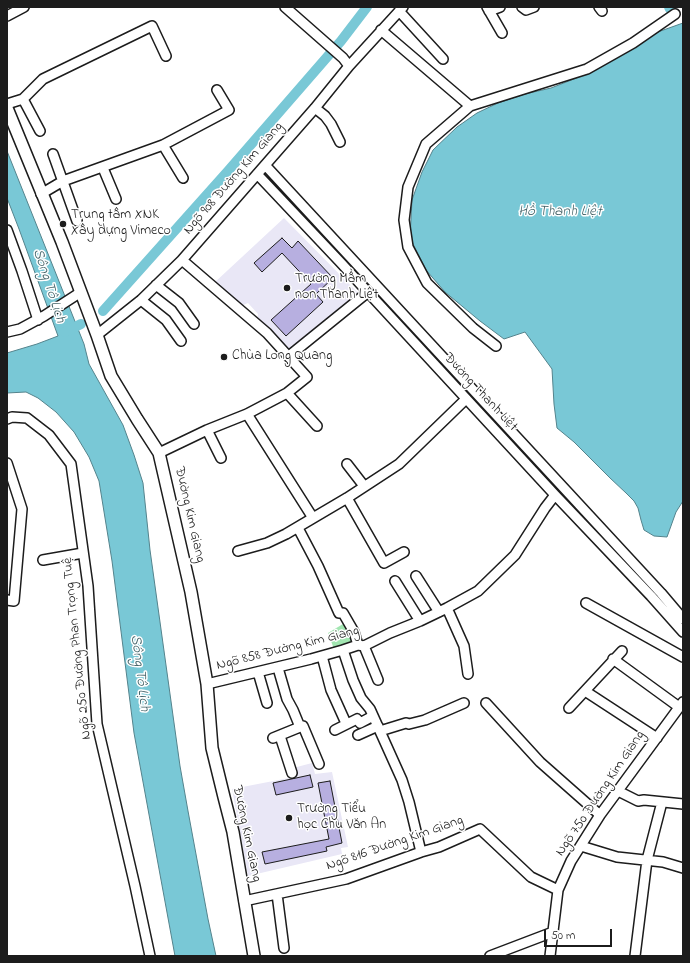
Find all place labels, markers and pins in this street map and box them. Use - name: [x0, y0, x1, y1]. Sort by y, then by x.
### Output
- place label: Trung tâm XNK Xây dựng Vimeco: [71, 208, 171, 240]
- marker: Trung tâm XNK Xây dựng Vimeco: [58, 219, 68, 229]
- place label: Trường Mầm non Thanh Liệt: [295, 272, 379, 304]
- marker: Trường Mầm non Thanh Liệt: [282, 283, 292, 293]
- place label: Chùa Long Quang: [232, 349, 332, 365]
- marker: Chùa Long Quang: [219, 352, 229, 362]
- place label: Trường Tiểu học Chu Văn An: [297, 802, 386, 834]
- marker: Trường Tiểu học Chu Văn An: [284, 813, 294, 823]

